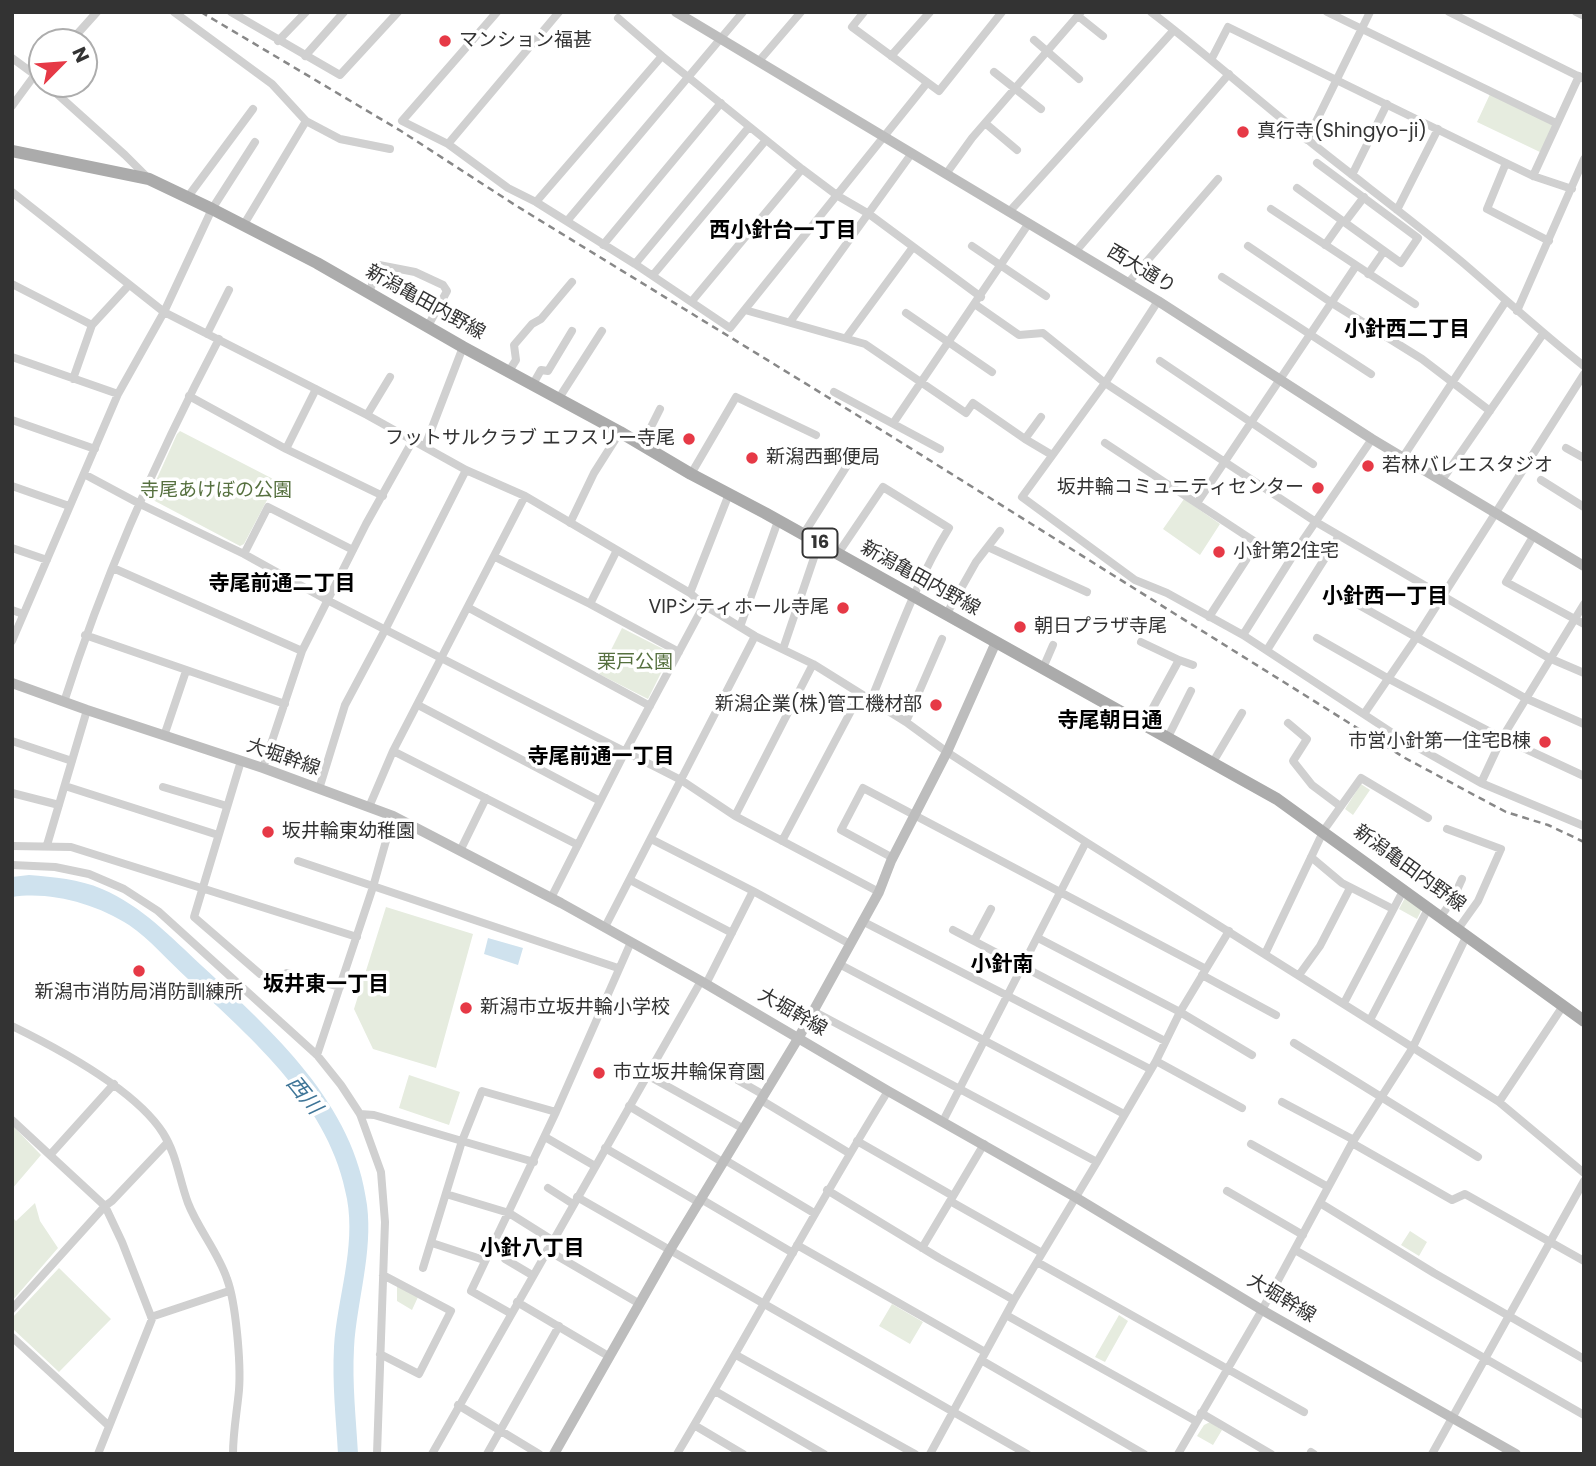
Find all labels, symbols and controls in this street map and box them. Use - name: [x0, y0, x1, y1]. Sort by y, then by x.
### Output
- north arrow: [28, 28, 98, 98]
- place label: マンション福甚: [459, 30, 592, 52]
- marker: マンション福甚: [437, 33, 453, 49]
- text: N: [65, 43, 96, 67]
- place label: 真行寺(Shingyo-ji): [1257, 121, 1427, 143]
- marker: 真行寺(Shingyo-ji): [1235, 124, 1251, 140]
- district label: 西小針台一丁目: [710, 219, 856, 245]
- street label: 西大通り: [1103, 241, 1179, 299]
- street label: 新潟亀田内野線: [361, 261, 489, 345]
- district label: 小針西二丁目: [1344, 318, 1470, 344]
- place label: フットサルクラブ エフスリー寺尾: [385, 428, 675, 450]
- marker: フットサルクラブ エフスリー寺尾: [681, 431, 697, 447]
- place label: 新潟西郵便局: [766, 447, 880, 469]
- marker: 新潟西郵便局: [744, 450, 760, 466]
- place label: 若林バレエスタジオ: [1382, 455, 1553, 477]
- marker: 若林バレエスタジオ: [1360, 458, 1376, 474]
- place label: 坂井輪コミュニティセンター: [1057, 477, 1304, 499]
- park label: 寺尾あけぼの公園: [140, 480, 292, 502]
- marker: 坂井輪コミュニティセンター: [1310, 480, 1326, 496]
- road number: 16: [802, 528, 838, 558]
- street label: 新潟亀田内野線: [856, 537, 984, 621]
- place label: 小針第2住宅: [1233, 541, 1339, 563]
- marker: 小針第2住宅: [1211, 544, 1227, 560]
- district label: 寺尾前通二丁目: [209, 572, 355, 598]
- district label: 小針西一丁目: [1322, 585, 1448, 611]
- place label: VIPシティホール寺尾: [648, 597, 829, 619]
- marker: VIPシティホール寺尾: [835, 600, 851, 616]
- place label: 朝日プラザ寺尾: [1034, 616, 1167, 638]
- marker: 朝日プラザ寺尾: [1012, 619, 1028, 635]
- park label: 栗戸公園: [597, 652, 673, 674]
- place label: 新潟企業(株)管工機材部: [715, 694, 922, 716]
- marker: 新潟企業(株)管工機材部: [928, 697, 944, 713]
- district label: 寺尾朝日通: [1058, 709, 1162, 735]
- place label: 市営小針第一住宅B棟: [1348, 731, 1531, 753]
- marker: 市営小針第一住宅B棟: [1537, 734, 1553, 750]
- street label: 大堀幹線: [243, 735, 323, 781]
- district label: 寺尾前通一丁目: [528, 745, 674, 771]
- place label: 坂井輪東幼稚園: [282, 821, 415, 843]
- street label: 新潟亀田内野線: [1348, 821, 1470, 917]
- marker: 坂井輪東幼稚園: [260, 824, 276, 840]
- district label: 小針南: [971, 953, 1033, 979]
- marker: 新潟市消防局消防訓練所: [131, 963, 147, 979]
- district label: 坂井東一丁目: [263, 973, 389, 999]
- place label: 新潟市消防局消防訓練所: [35, 982, 243, 1004]
- street label: 大堀幹線: [753, 984, 831, 1042]
- place label: 新潟市立坂井輪小学校: [480, 997, 670, 1019]
- marker: 新潟市立坂井輪小学校: [458, 1000, 474, 1016]
- place label: 市立坂井輪保育園: [613, 1062, 765, 1084]
- marker: 市立坂井輪保育園: [591, 1065, 607, 1081]
- water label: 西川: [280, 1072, 326, 1120]
- district label: 小針八丁目: [480, 1237, 584, 1263]
- street label: 大堀幹線: [1243, 1270, 1319, 1328]

